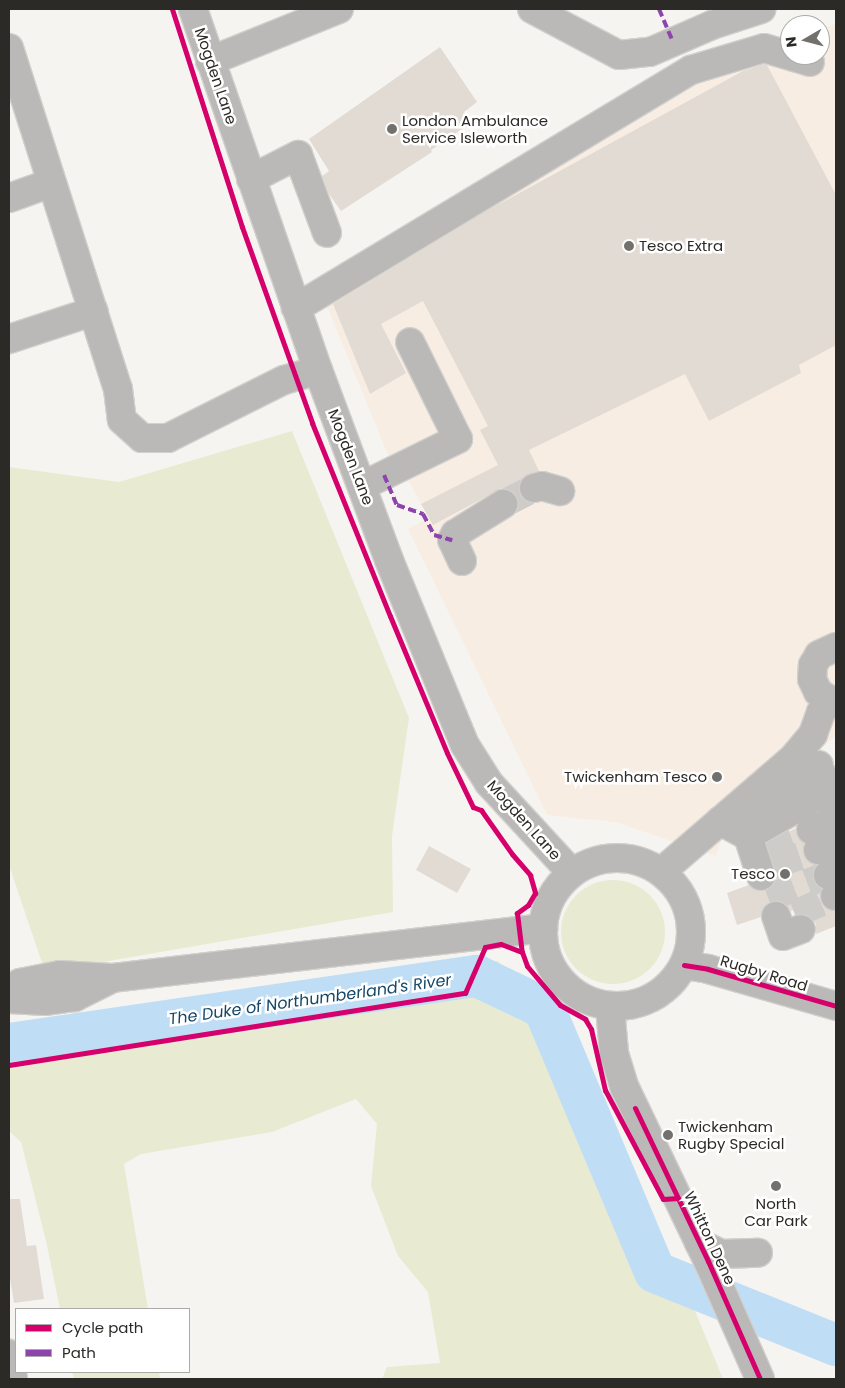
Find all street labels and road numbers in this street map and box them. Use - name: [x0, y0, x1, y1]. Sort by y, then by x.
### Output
- street label: Mogden Lane: [191, 25, 241, 127]
- street label: Mogden Lane: [324, 407, 378, 507]
- street label: Mogden Lane: [483, 776, 565, 864]
- street label: Rugby Road: [718, 951, 810, 995]
- street label: Whitton Dene: [681, 1188, 739, 1288]

